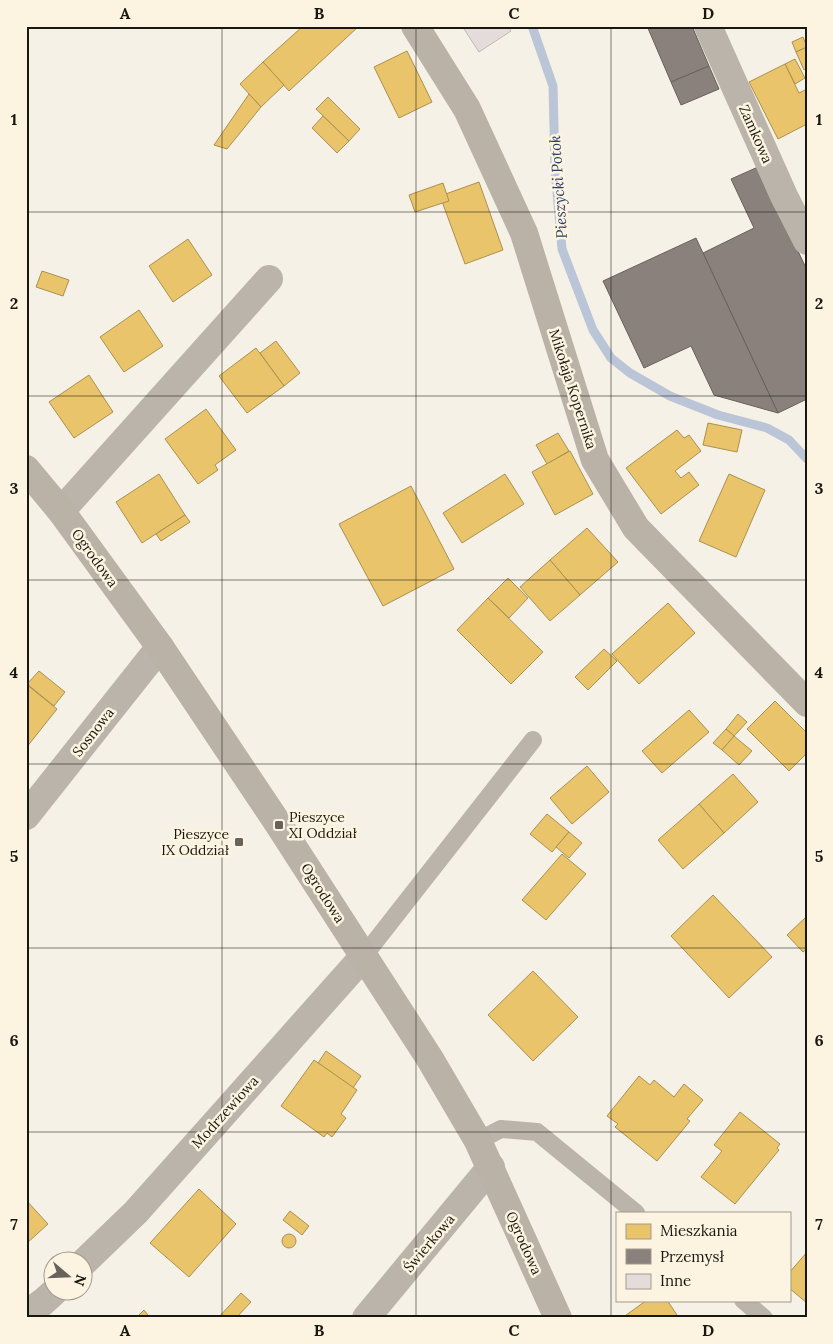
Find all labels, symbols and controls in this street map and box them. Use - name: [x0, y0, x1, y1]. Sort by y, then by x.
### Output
- text: A: [120, 3, 131, 23]
- text: B: [314, 3, 325, 23]
- text: C: [508, 3, 520, 23]
- text: D: [702, 3, 714, 23]
- street label: Zamkowa: [735, 102, 777, 166]
- text: 1: [11, 109, 17, 129]
- text: 1: [816, 109, 822, 129]
- water label: Pieszycki Potok: [545, 134, 571, 239]
- text: 2: [10, 293, 18, 313]
- text: 2: [815, 293, 823, 313]
- street label: Mikołaja Kopernika: [545, 327, 601, 451]
- text: 3: [10, 478, 19, 498]
- text: 3: [815, 478, 824, 498]
- street label: Ogrodowa: [68, 525, 122, 591]
- text: 4: [10, 662, 19, 682]
- text: 4: [815, 662, 824, 682]
- street label: Sosnowa: [68, 704, 118, 760]
- place label: Pieszyce XI Oddział: [289, 808, 358, 842]
- marker: Pieszyce XI Oddział: [273, 819, 285, 831]
- place label: Pieszyce IX Oddział: [161, 825, 230, 859]
- marker: Pieszyce IX Oddział: [233, 836, 245, 848]
- text: 5: [10, 846, 19, 866]
- text: 5: [815, 846, 824, 866]
- street label: Ogrodowa: [297, 860, 349, 926]
- text: 6: [9, 1030, 19, 1050]
- text: 6: [814, 1030, 824, 1050]
- street label: Modrzewiowa: [188, 1072, 262, 1152]
- street label: Ogrodowa: [502, 1208, 546, 1278]
- street label: Świerkowa: [399, 1210, 459, 1276]
- legend: [616, 1212, 790, 1302]
- text: 7: [10, 1214, 18, 1234]
- text: 7: [815, 1214, 823, 1234]
- text: Mieszkania: [660, 1221, 738, 1240]
- text: Przemysł: [660, 1247, 724, 1266]
- north arrow: [42, 1252, 92, 1302]
- text: Inne: [660, 1271, 691, 1290]
- text: N: [70, 1272, 91, 1288]
- text: A: [120, 1320, 131, 1340]
- text: B: [314, 1320, 325, 1340]
- text: C: [508, 1320, 520, 1340]
- text: D: [702, 1320, 714, 1340]

